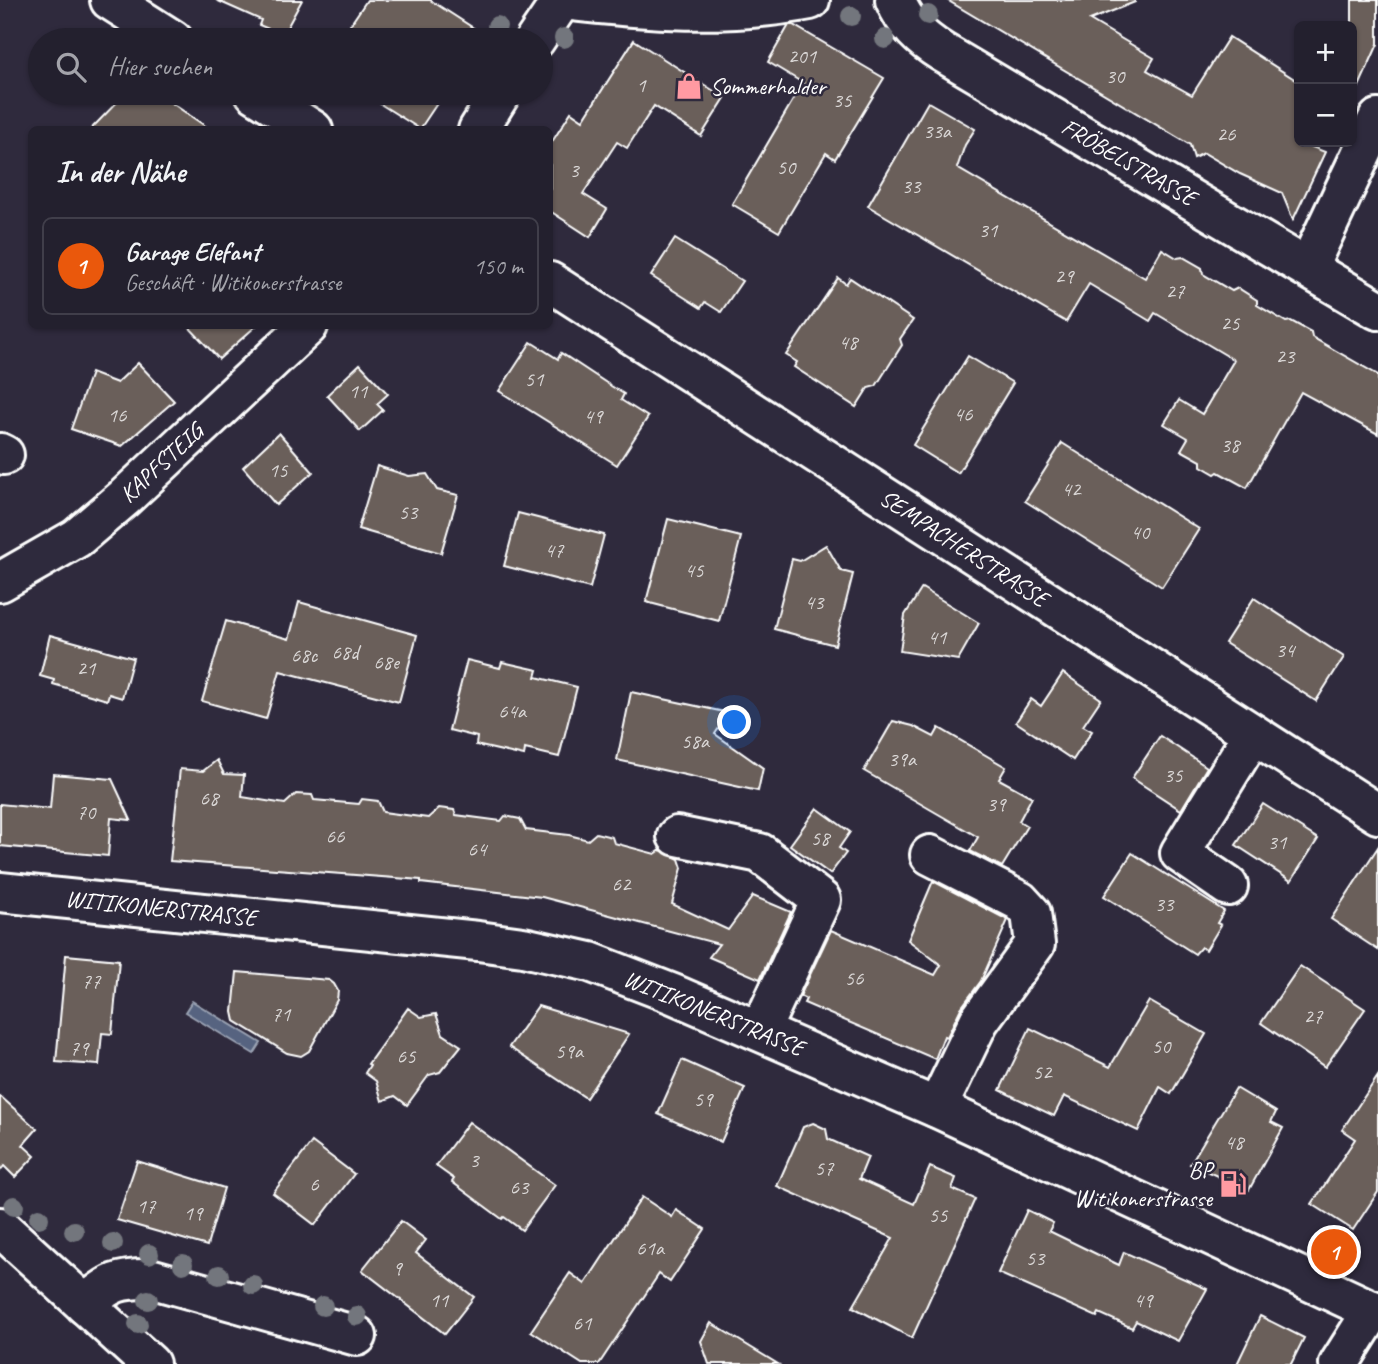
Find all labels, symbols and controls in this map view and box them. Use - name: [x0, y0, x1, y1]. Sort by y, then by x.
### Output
- map controls: [1294, 21, 1357, 147]
- button: +: [1294, 21, 1357, 84]
- search box: [28, 28, 553, 105]
- house number: 201: [788, 43, 818, 69]
- icon: search: [52, 48, 90, 86]
- text: Hier suchen: [108, 50, 212, 83]
- house number: 30: [1106, 63, 1126, 89]
- shop icon: Sommerhalder: [674, 71, 704, 101]
- place label: Sommerhalder: [710, 71, 828, 101]
- house number: 1: [636, 72, 647, 98]
- button: −: [1294, 84, 1357, 147]
- house number: 35: [833, 87, 853, 113]
- street label: FRÖBELSTRASSE: [1056, 111, 1204, 214]
- house number: 33a: [923, 118, 953, 144]
- house number: 26: [1217, 121, 1236, 147]
- text: In der Nähe: [56, 153, 185, 191]
- house number: 50: [777, 154, 797, 180]
- house number: 3: [569, 157, 580, 183]
- house number: 33: [902, 173, 922, 199]
- house number: 31: [979, 217, 999, 243]
- text: Garage Elefant: [125, 235, 260, 268]
- text: 1: [76, 252, 86, 281]
- text: 150 m: [474, 252, 523, 281]
- house number: 29: [1055, 263, 1075, 289]
- text: Geschäft · Witikonerstrasse: [125, 268, 341, 297]
- house number: 27: [1166, 278, 1186, 304]
- house number: 25: [1221, 310, 1241, 336]
- house number: 48: [839, 329, 860, 355]
- house number: 23: [1276, 343, 1296, 369]
- house number: 51: [525, 366, 545, 392]
- house number: 11: [349, 378, 369, 404]
- house number: 46: [954, 401, 973, 427]
- house number: 16: [108, 402, 127, 428]
- house number: 49: [584, 403, 604, 429]
- street label: KAPFSTEIG: [113, 415, 211, 509]
- house number: 38: [1221, 432, 1242, 458]
- house number: 15: [269, 457, 289, 483]
- house number: 42: [1062, 476, 1082, 502]
- street label: SEMPACHERSTRASSE: [874, 482, 1056, 615]
- house number: 53: [399, 499, 419, 525]
- house number: 40: [1131, 519, 1151, 545]
- house number: 47: [545, 537, 565, 563]
- house number: 45: [685, 557, 705, 583]
- house number: 43: [805, 589, 825, 615]
- house number: 41: [928, 624, 948, 650]
- house number: 34: [1276, 637, 1297, 663]
- house number: 68d: [331, 639, 362, 665]
- house number: 68c: [291, 642, 319, 668]
- house number: 68e: [373, 649, 401, 675]
- house number: 21: [77, 655, 97, 681]
- house number: 64a: [498, 698, 528, 724]
- your location: [717, 705, 751, 739]
- house number: 58a: [681, 728, 711, 754]
- house number: 39a: [888, 746, 918, 772]
- house number: 35: [1164, 762, 1184, 788]
- house number: 68: [200, 785, 221, 811]
- house number: 39: [987, 791, 1007, 817]
- house number: 70: [77, 799, 97, 825]
- house number: 66: [326, 823, 345, 849]
- house number: 58: [811, 825, 832, 851]
- house number: 31: [1268, 829, 1288, 855]
- house number: 64: [468, 836, 489, 862]
- house number: 62: [612, 871, 632, 897]
- street label: WITIKONERSTRASSE: [64, 883, 261, 933]
- house number: 33: [1155, 891, 1175, 917]
- street label: WITIKONERSTRASSE: [620, 963, 811, 1064]
- house number: 56: [845, 965, 864, 991]
- house number: 77: [82, 968, 102, 994]
- house number: 71: [272, 1001, 292, 1027]
- house number: 27: [1304, 1003, 1324, 1029]
- house number: 50: [1152, 1033, 1172, 1059]
- house number: 79: [70, 1035, 90, 1061]
- house number: 59a: [555, 1038, 585, 1064]
- house number: 65: [397, 1043, 417, 1069]
- house number: 52: [1033, 1059, 1053, 1085]
- house number: 59: [694, 1086, 714, 1112]
- house number: 48: [1225, 1129, 1246, 1155]
- house number: 3: [469, 1147, 480, 1173]
- house number: 57: [815, 1155, 835, 1181]
- place label: BP Witikonerstrasse: [1074, 1155, 1215, 1213]
- fuel station icon: BP Witikonerstrasse: [1218, 1169, 1248, 1199]
- house number: 6: [309, 1171, 319, 1197]
- house number: 63: [510, 1174, 530, 1200]
- house number: 17: [137, 1193, 157, 1219]
- house number: 19: [184, 1200, 204, 1226]
- house number: 55: [929, 1202, 949, 1228]
- pin: 1: [1311, 1226, 1357, 1278]
- house number: 61a: [636, 1235, 666, 1261]
- house number: 53: [1026, 1245, 1046, 1271]
- house number: 9: [392, 1255, 403, 1281]
- house number: 11: [430, 1287, 450, 1313]
- house number: 49: [1134, 1287, 1154, 1313]
- house number: 61: [573, 1310, 593, 1336]

